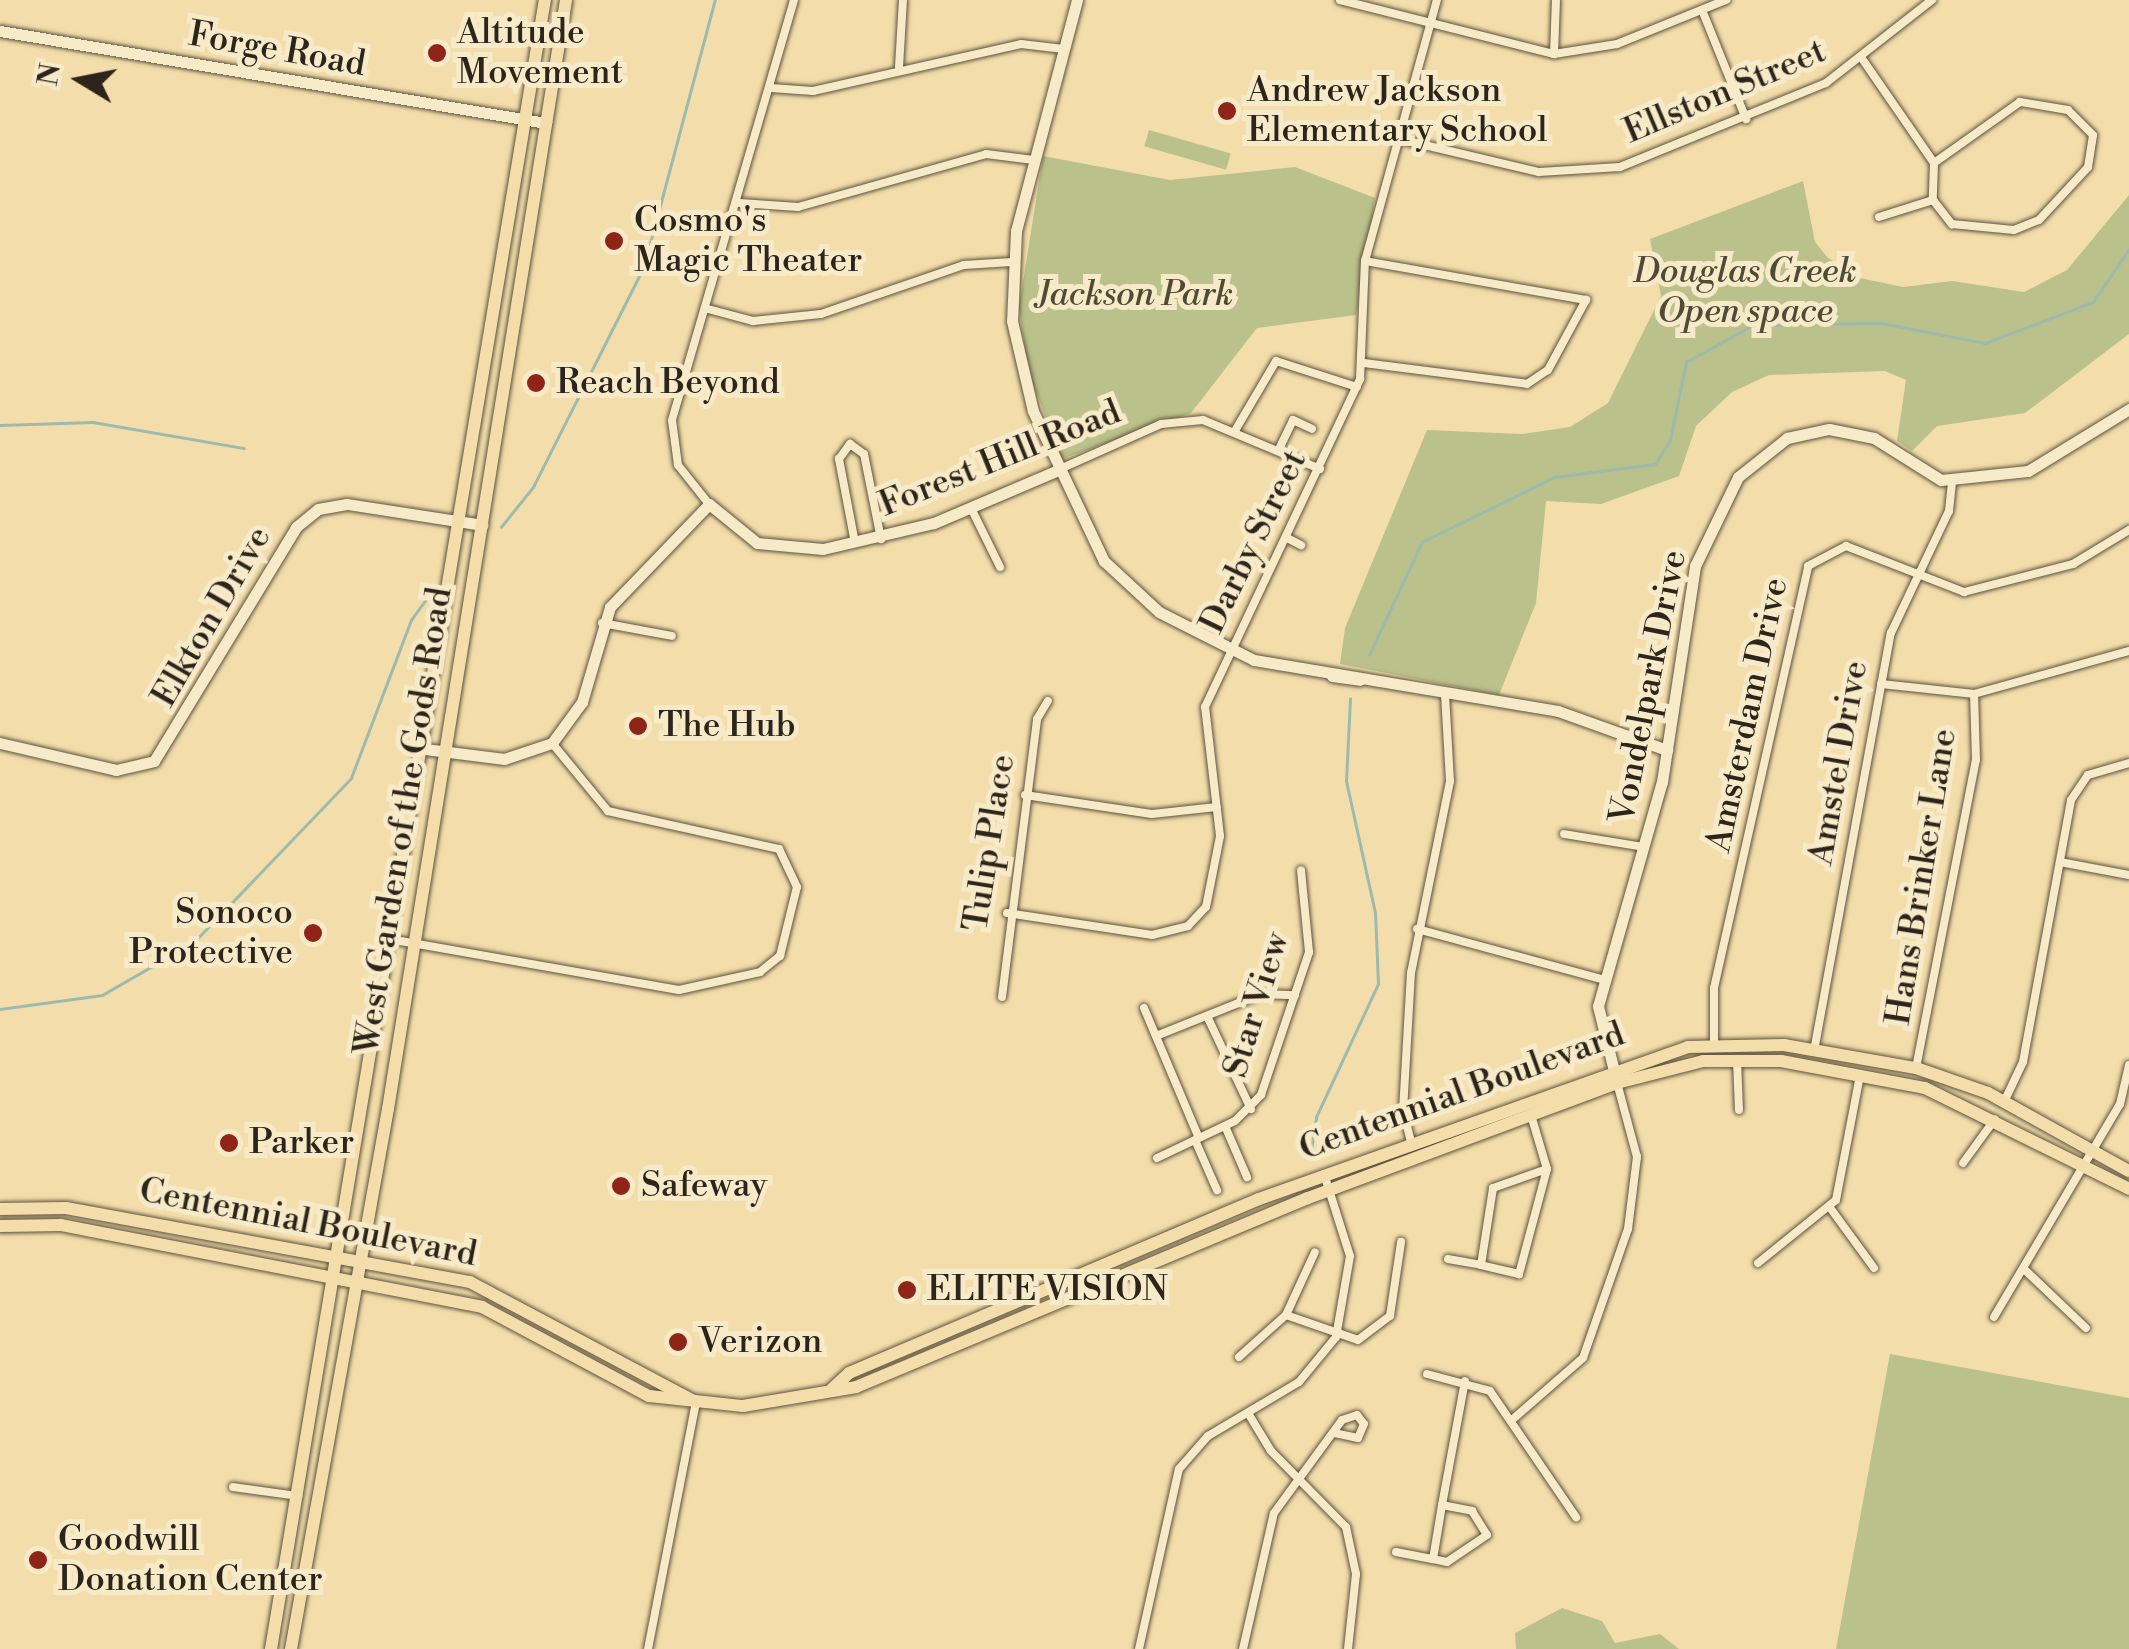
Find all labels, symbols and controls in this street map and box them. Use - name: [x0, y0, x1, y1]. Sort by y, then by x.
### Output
- place label: Altitude Movement: [457, 12, 623, 94]
- street label: Forge Road: [185, 14, 369, 86]
- north arrow: [30, 30, 130, 130]
- street label: Ellston Street: [1618, 31, 1832, 153]
- marker: Altitude Movement: [426, 42, 448, 64]
- text: N: [31, 61, 69, 89]
- place label: Andrew Jackson Elementary School: [1247, 70, 1548, 152]
- marker: Andrew Jackson Elementary School: [1216, 100, 1238, 122]
- place label: Cosmo's Magic Theater: [634, 200, 862, 282]
- marker: Cosmo's Magic Theater: [603, 230, 625, 252]
- park label: Douglas Creek Open space: [1633, 251, 1857, 333]
- park label: Jackson Park: [1037, 274, 1233, 316]
- place label: Reach Beyond: [556, 362, 780, 404]
- marker: Reach Beyond: [525, 372, 547, 394]
- street label: Forest Hill Road: [873, 391, 1127, 527]
- street label: Darby Street: [1192, 444, 1316, 640]
- street label: Elkton Drive: [143, 519, 281, 715]
- street label: Vondelpark Drive: [1602, 547, 1696, 827]
- street label: Amsterdam Drive: [1698, 574, 1798, 856]
- street label: West Garden of the Gods Road: [346, 584, 462, 1058]
- street label: Amstel Drive: [1800, 658, 1878, 868]
- place label: The Hub: [658, 705, 796, 747]
- marker: The Hub: [627, 715, 649, 737]
- street label: Hans Brinker Lane: [1878, 726, 1966, 1028]
- street label: Tulip Place: [955, 752, 1025, 934]
- place label: Sonoco Protective: [129, 892, 293, 974]
- marker: Sonoco Protective: [302, 922, 324, 944]
- street label: Star View: [1215, 927, 1299, 1083]
- street label: Centennial Boulevard: [1294, 1014, 1630, 1170]
- place label: Parker: [249, 1122, 354, 1164]
- marker: Parker: [218, 1132, 240, 1154]
- place label: Safeway: [641, 1165, 767, 1207]
- street label: Centennial Boulevard: [136, 1170, 480, 1276]
- marker: Safeway: [610, 1175, 632, 1197]
- place label: ELITE VISION: [927, 1269, 1168, 1311]
- marker: ELITE VISION: [896, 1279, 918, 1301]
- place label: Verizon: [698, 1321, 822, 1363]
- marker: Verizon: [667, 1331, 689, 1353]
- place label: Goodwill Donation Center: [58, 1519, 323, 1601]
- marker: Goodwill Donation Center: [27, 1549, 49, 1571]

